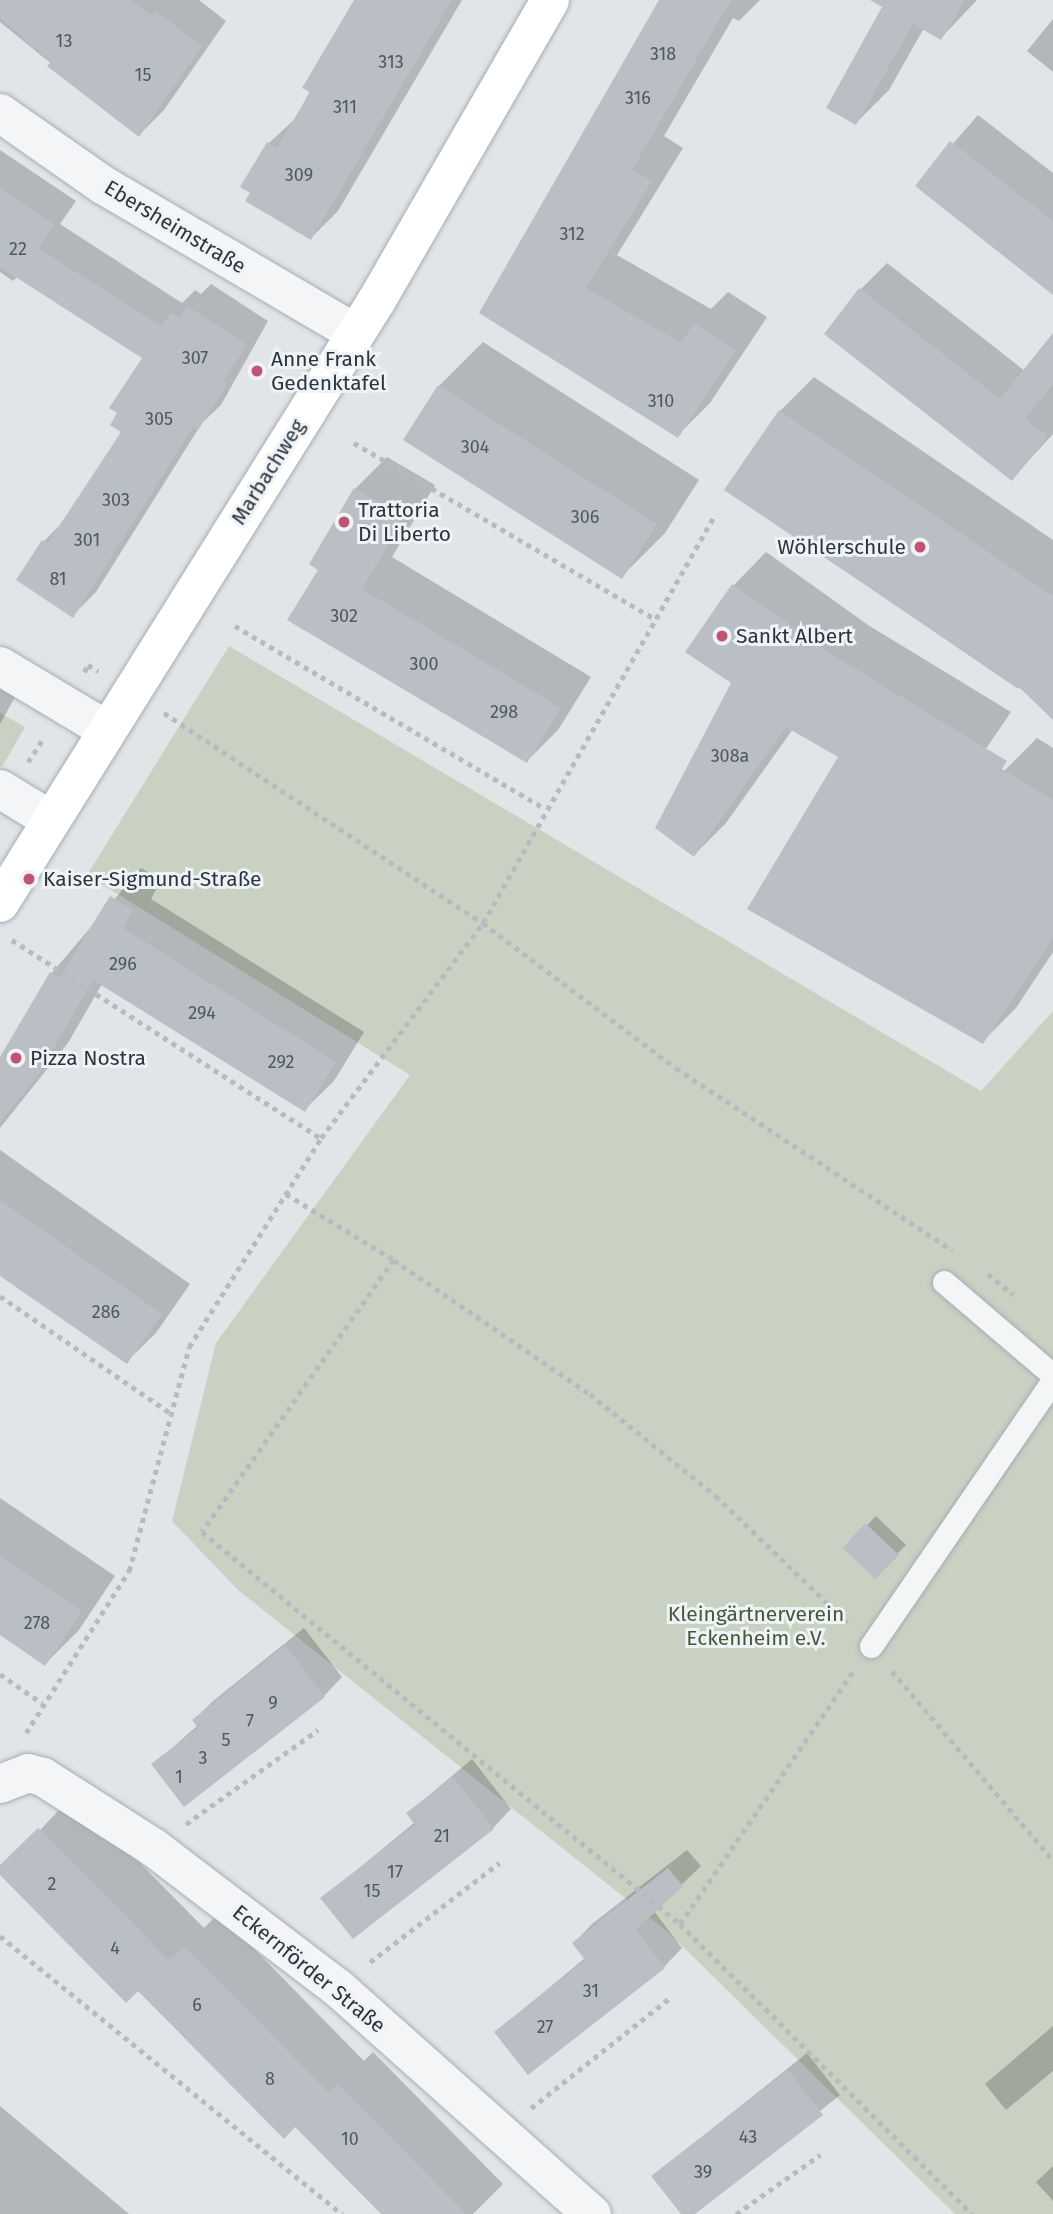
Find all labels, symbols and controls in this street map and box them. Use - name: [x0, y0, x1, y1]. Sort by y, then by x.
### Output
- house number: 13: [56, 30, 72, 52]
- house number: 318: [650, 43, 676, 65]
- house number: 313: [378, 51, 404, 73]
- house number: 15: [135, 64, 151, 86]
- house number: 316: [625, 87, 651, 109]
- house number: 311: [333, 96, 357, 118]
- house number: 309: [285, 164, 313, 186]
- street label: Ebersheimstraße: [100, 175, 250, 279]
- house number: 312: [559, 223, 585, 245]
- house number: 22: [9, 238, 27, 260]
- place label: Anne Frank Gedenktafel: [271, 346, 386, 396]
- house number: 307: [182, 347, 208, 369]
- marker: Anne Frank Gedenktafel: [249, 363, 265, 379]
- house number: 310: [648, 390, 674, 412]
- house number: 305: [145, 408, 173, 430]
- street label: Marbachweg: [226, 415, 310, 529]
- house number: 304: [461, 436, 489, 458]
- house number: 303: [102, 489, 130, 511]
- place label: Trattoria Di Liberto: [358, 497, 451, 547]
- house number: 306: [571, 506, 599, 528]
- marker: Trattoria Di Liberto: [336, 514, 352, 530]
- house number: 301: [74, 529, 100, 551]
- place label: Wöhlerschule: [777, 534, 906, 560]
- marker: Wöhlerschule: [912, 539, 928, 555]
- house number: 81: [49, 568, 67, 590]
- house number: 302: [330, 605, 358, 627]
- place label: Sankt Albert: [736, 623, 853, 649]
- marker: Sankt Albert: [714, 628, 730, 644]
- house number: 300: [409, 653, 439, 675]
- house number: 298: [490, 701, 518, 723]
- house number: 308a: [711, 745, 749, 767]
- place label: Kaiser-Sigmund-Straße: [43, 866, 262, 892]
- marker: Kaiser-Sigmund-Straße: [21, 871, 37, 887]
- house number: 296: [109, 953, 137, 975]
- house number: 294: [188, 1002, 216, 1024]
- place label: Pizza Nostra: [30, 1045, 146, 1071]
- marker: Pizza Nostra: [8, 1050, 24, 1066]
- house number: 292: [268, 1051, 294, 1073]
- house number: 286: [92, 1301, 120, 1323]
- park label: Kleingärtnerverein Eckenheim e.V.: [668, 1601, 844, 1651]
- house number: 278: [24, 1612, 50, 1634]
- house number: 9: [268, 1692, 278, 1714]
- house number: 7: [246, 1710, 254, 1732]
- house number: 5: [221, 1729, 231, 1751]
- house number: 3: [199, 1747, 207, 1769]
- house number: 1: [175, 1766, 183, 1788]
- house number: 21: [434, 1825, 450, 1847]
- house number: 17: [387, 1861, 403, 1883]
- house number: 2: [48, 1873, 56, 1895]
- house number: 15: [364, 1880, 380, 1902]
- street label: Eckernförder Straße: [228, 1900, 390, 2038]
- house number: 4: [110, 1937, 120, 1959]
- house number: 31: [583, 1980, 599, 2002]
- house number: 6: [192, 1994, 202, 2016]
- house number: 27: [537, 2016, 553, 2038]
- house number: 8: [265, 2068, 275, 2090]
- house number: 43: [739, 2126, 757, 2148]
- house number: 10: [341, 2128, 359, 2150]
- house number: 39: [694, 2161, 712, 2183]

